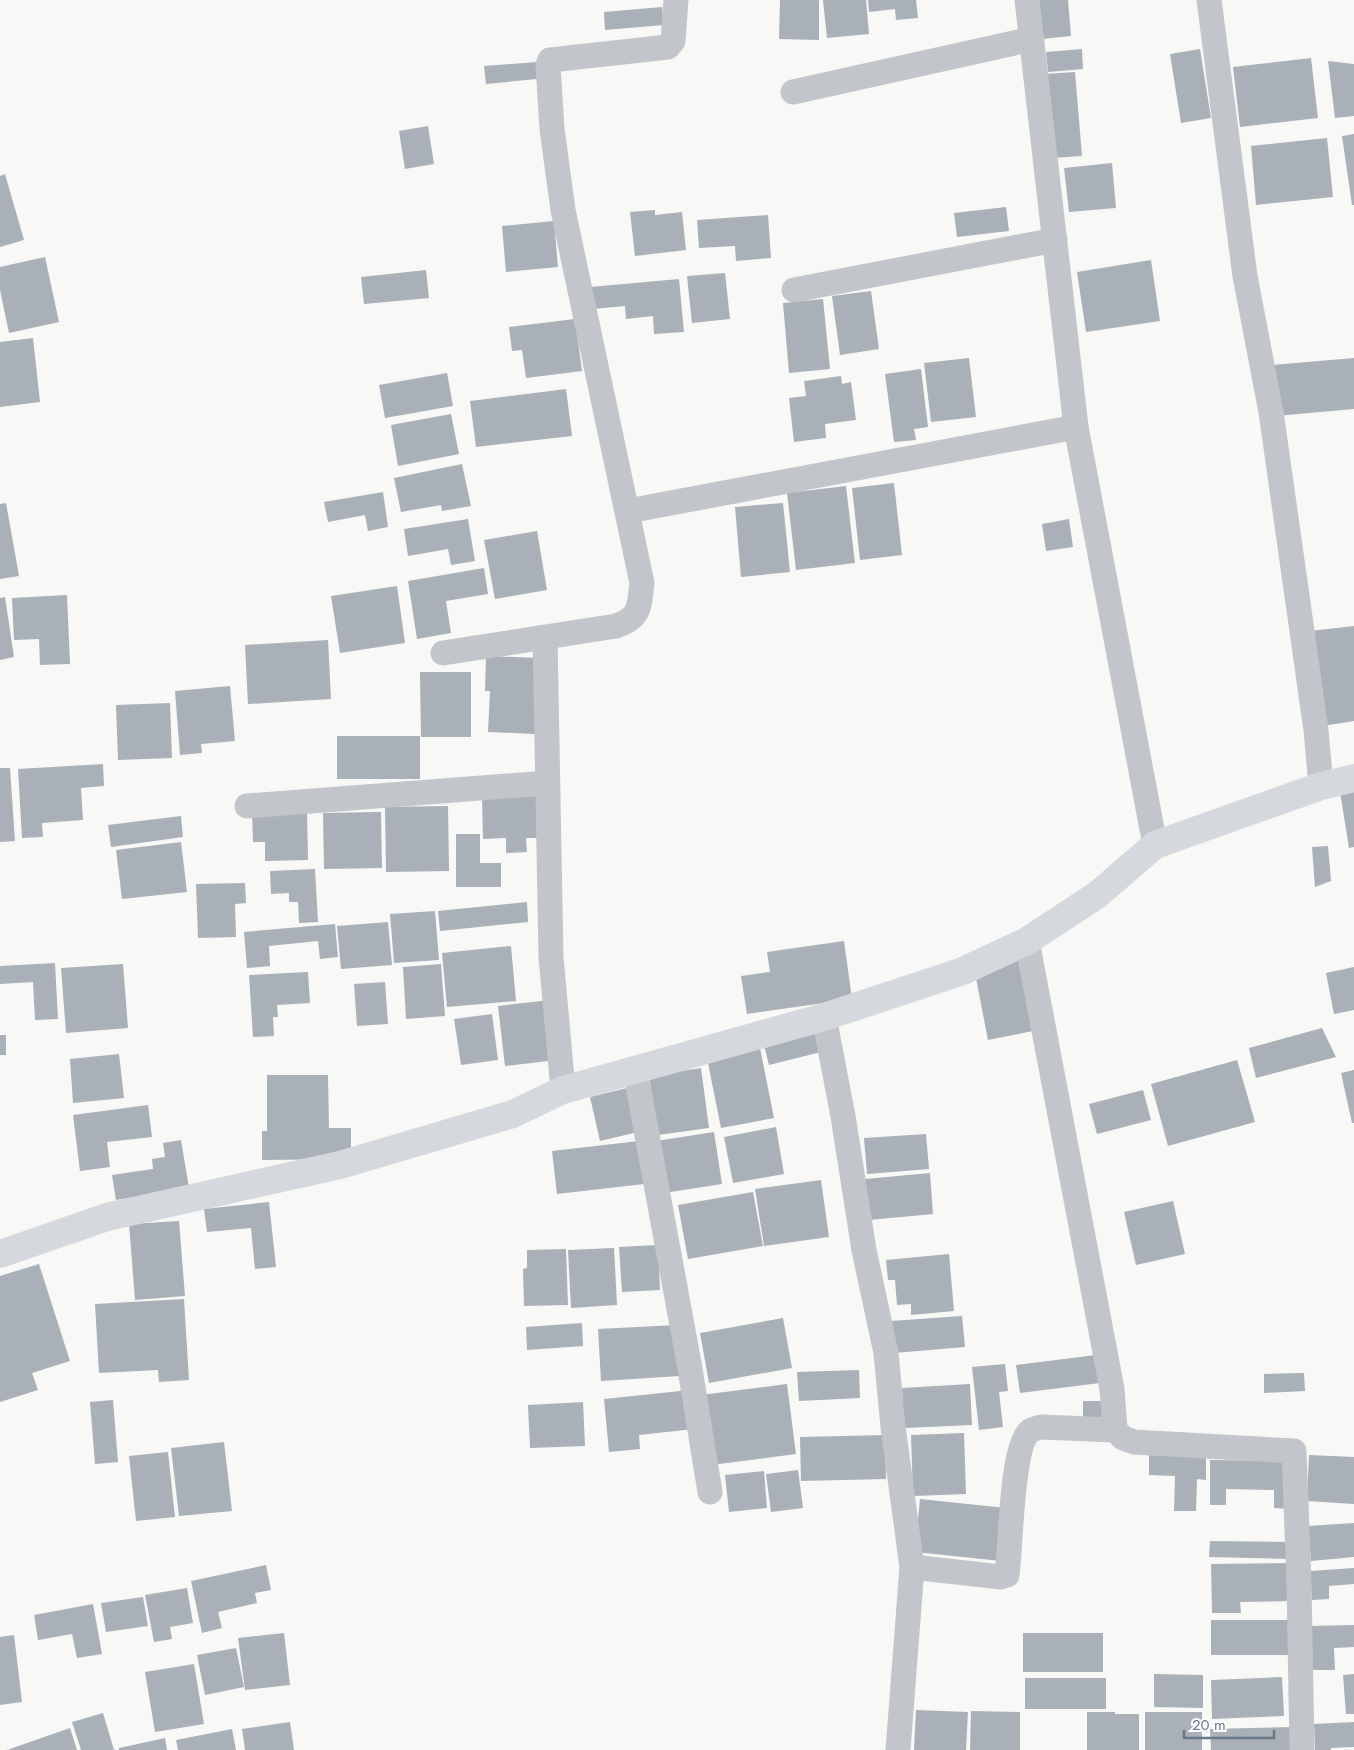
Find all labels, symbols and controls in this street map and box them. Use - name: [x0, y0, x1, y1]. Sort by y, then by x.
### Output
- scale bar: [1184, 1708, 1274, 1740]
- text: 20 m: [1192, 1714, 1226, 1736]

